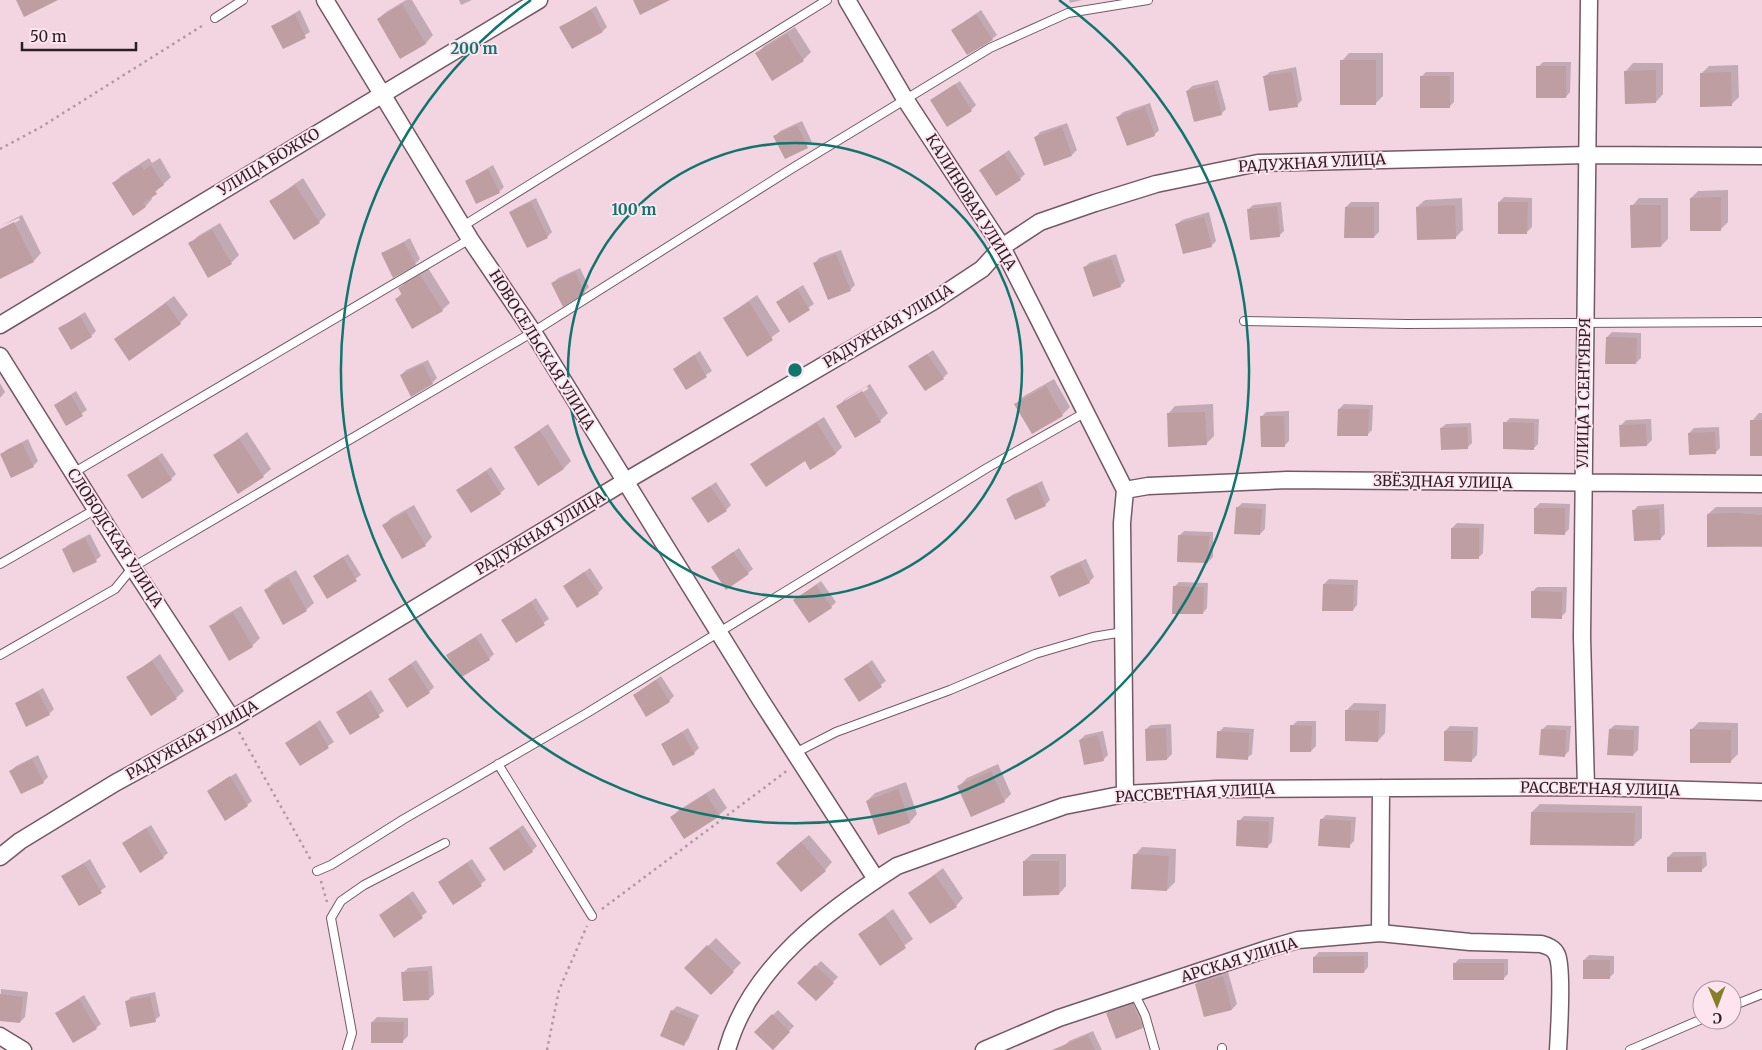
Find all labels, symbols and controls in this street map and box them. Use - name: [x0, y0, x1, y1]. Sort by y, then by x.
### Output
- scale bar: [22, 20, 136, 52]
- text: 50 m: [30, 27, 67, 46]
- text: 200 m: [450, 39, 498, 58]
- street label: УЛИЦА БОЖКО: [213, 124, 323, 200]
- street label: КАЛИНОВАЯ УЛИЦА: [922, 130, 1021, 274]
- street label: РАДУЖНАЯ УЛИЦА: [1238, 149, 1387, 176]
- text: 100 m: [612, 200, 656, 219]
- street label: НОВОСЕЛЬСКАЯ УЛИЦА: [485, 266, 600, 434]
- street label: РАДУЖНАЯ УЛИЦА: [819, 279, 956, 372]
- street label: УЛИЦА 1 СЕНТЯБРЯ: [1573, 317, 1594, 469]
- centre of rings: [786, 361, 804, 379]
- street label: СЛОБОДСКАЯ УЛИЦА: [63, 465, 168, 611]
- street label: ЗВЁЗДНАЯ УЛИЦА: [1373, 471, 1513, 492]
- street label: РАДУЖНАЯ УЛИЦА: [471, 486, 608, 579]
- street label: РАДУЖНАЯ УЛИЦА: [122, 695, 261, 784]
- street label: РАССВЕТНАЯ УЛИЦА: [1520, 778, 1680, 799]
- street label: РАССВЕТНАЯ УЛИЦА: [1115, 779, 1276, 806]
- street label: АРСКАЯ УЛИЦА: [1177, 933, 1300, 987]
- north arrow: [1692, 980, 1742, 1030]
- text: С: [1712, 1009, 1722, 1027]

